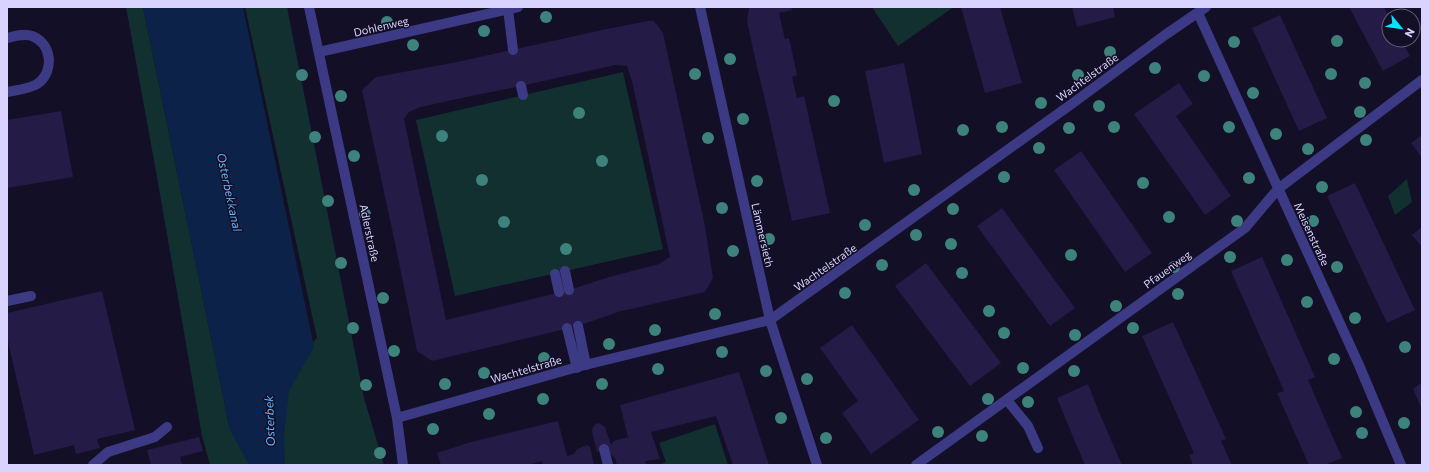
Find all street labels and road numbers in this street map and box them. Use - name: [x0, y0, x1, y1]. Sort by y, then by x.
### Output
- street label: Dohlenweg: [352, 13, 410, 39]
- street label: Wachtelstraße: [1054, 50, 1121, 104]
- street label: Meisenstraße: [1292, 200, 1332, 268]
- street label: Lämmersieth: [749, 202, 777, 268]
- street label: Adlerstraße: [358, 203, 382, 263]
- street label: Wachtelstraße: [791, 241, 859, 293]
- street label: Pfauenweg: [1141, 247, 1193, 291]
- street label: Wachtelstraße: [489, 353, 563, 385]

